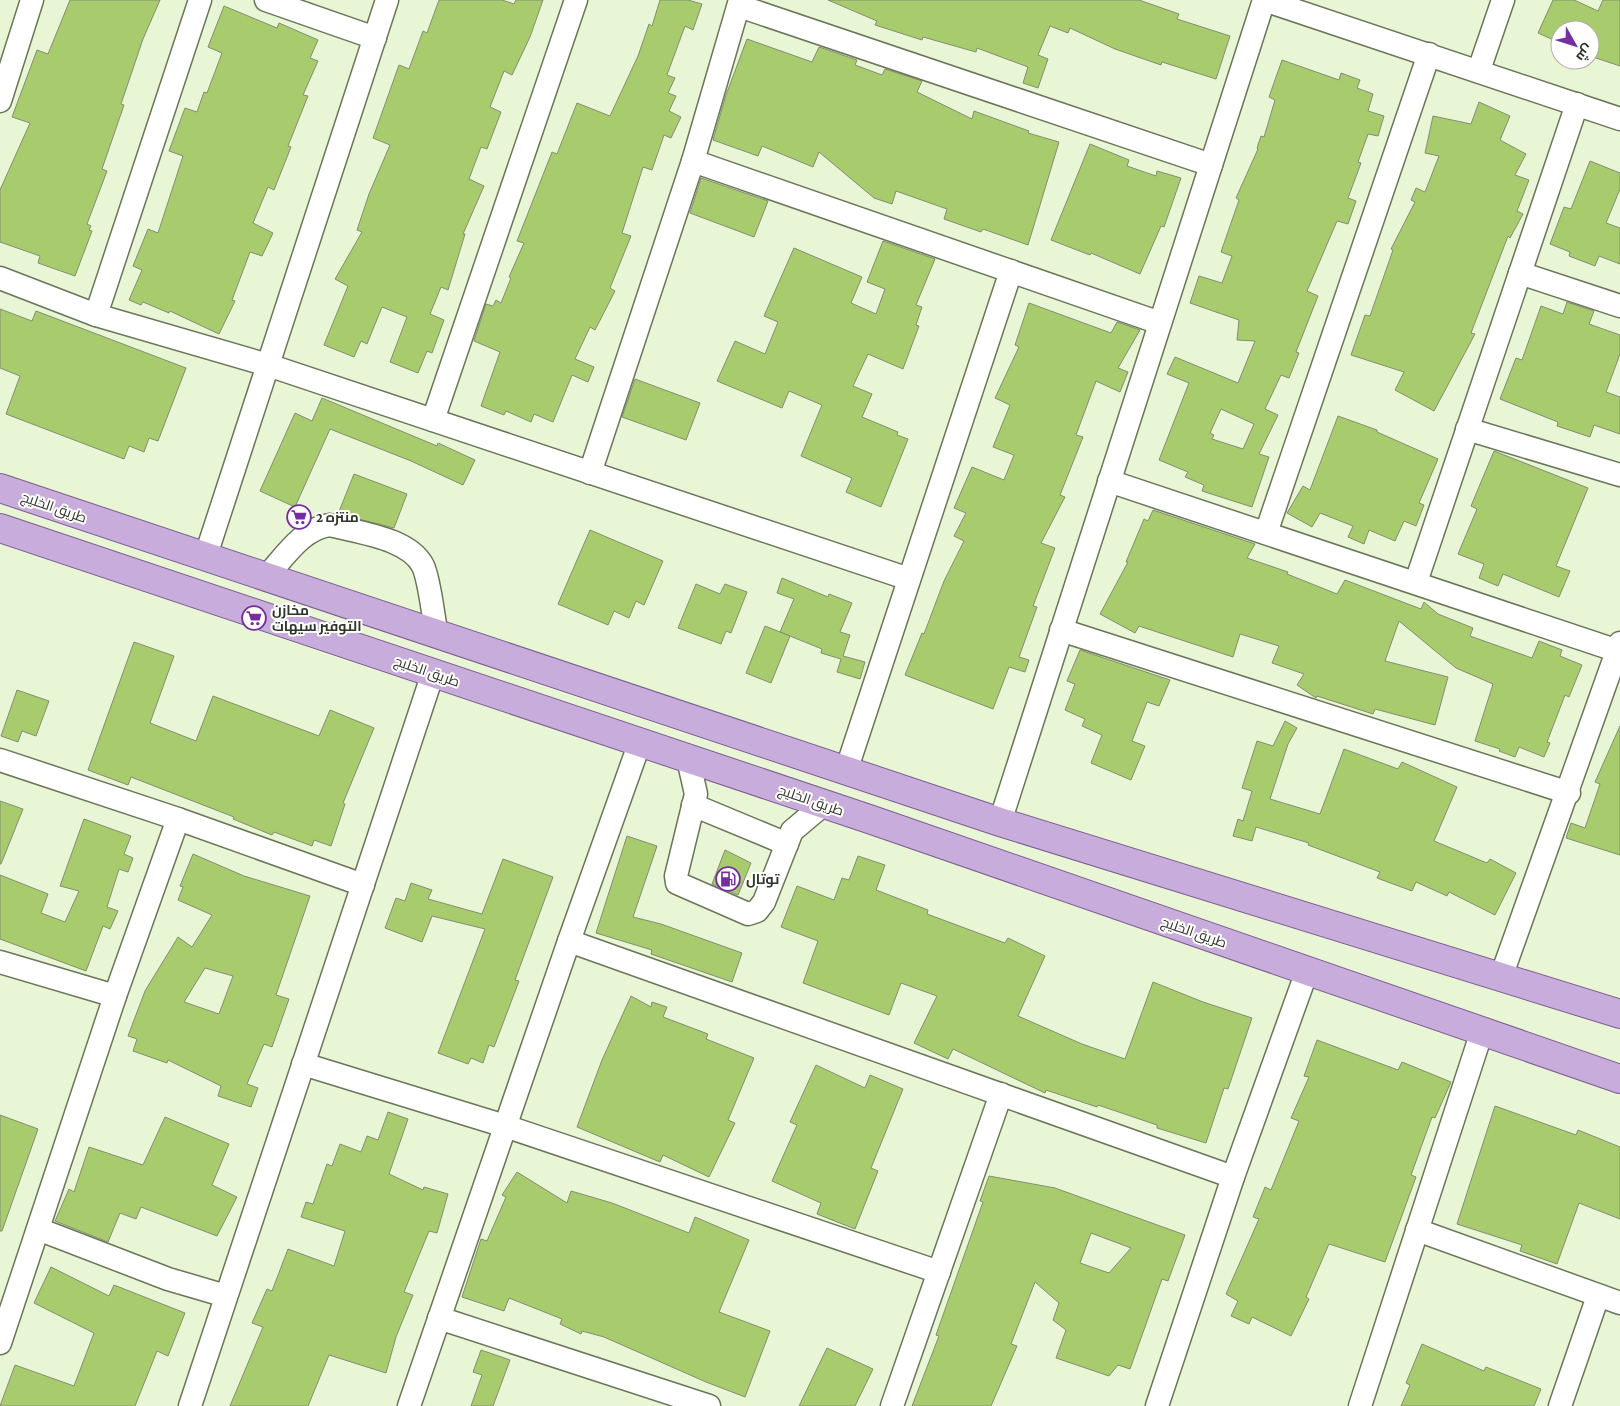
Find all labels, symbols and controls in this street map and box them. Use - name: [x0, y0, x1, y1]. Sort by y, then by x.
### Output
- north arrow: [1550, 20, 1600, 70]
- text: ش: [1572, 41, 1597, 65]
- street label: طريق الخليج: [19, 488, 89, 527]
- supermarket icon: منتزه 2: [286, 504, 312, 530]
- place label: منتزه 2: [316, 509, 359, 526]
- place label: مخازن التوفير سيهات: [272, 602, 362, 635]
- supermarket icon: مخازن التوفير سيهات: [241, 605, 267, 631]
- street label: طريق الخليج: [392, 652, 462, 691]
- street label: طريق الخليج: [776, 781, 846, 820]
- fuel station icon: توتال: [715, 866, 741, 892]
- place label: توتال: [746, 871, 780, 888]
- street label: طريق الخليج: [1159, 913, 1229, 952]

